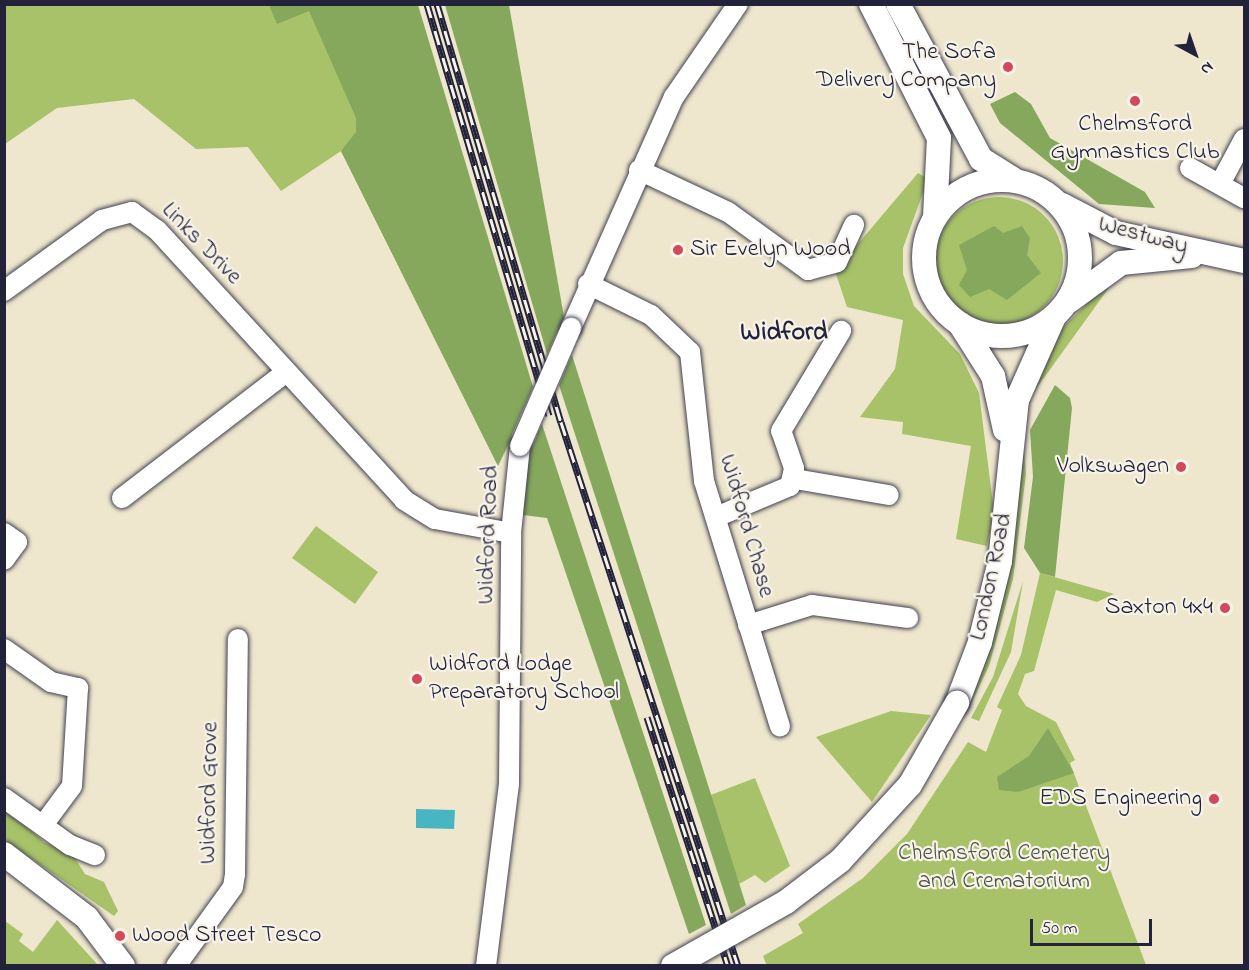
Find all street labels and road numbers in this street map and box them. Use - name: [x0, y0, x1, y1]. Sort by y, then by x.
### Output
- street label: Links Drive: [155, 197, 247, 291]
- street label: Westway: [1095, 210, 1191, 262]
- street label: Widford Chase: [712, 451, 780, 601]
- street label: Widford Road: [472, 465, 506, 605]
- street label: London Road: [964, 511, 1020, 643]
- street label: Widford Grove: [194, 722, 226, 864]

